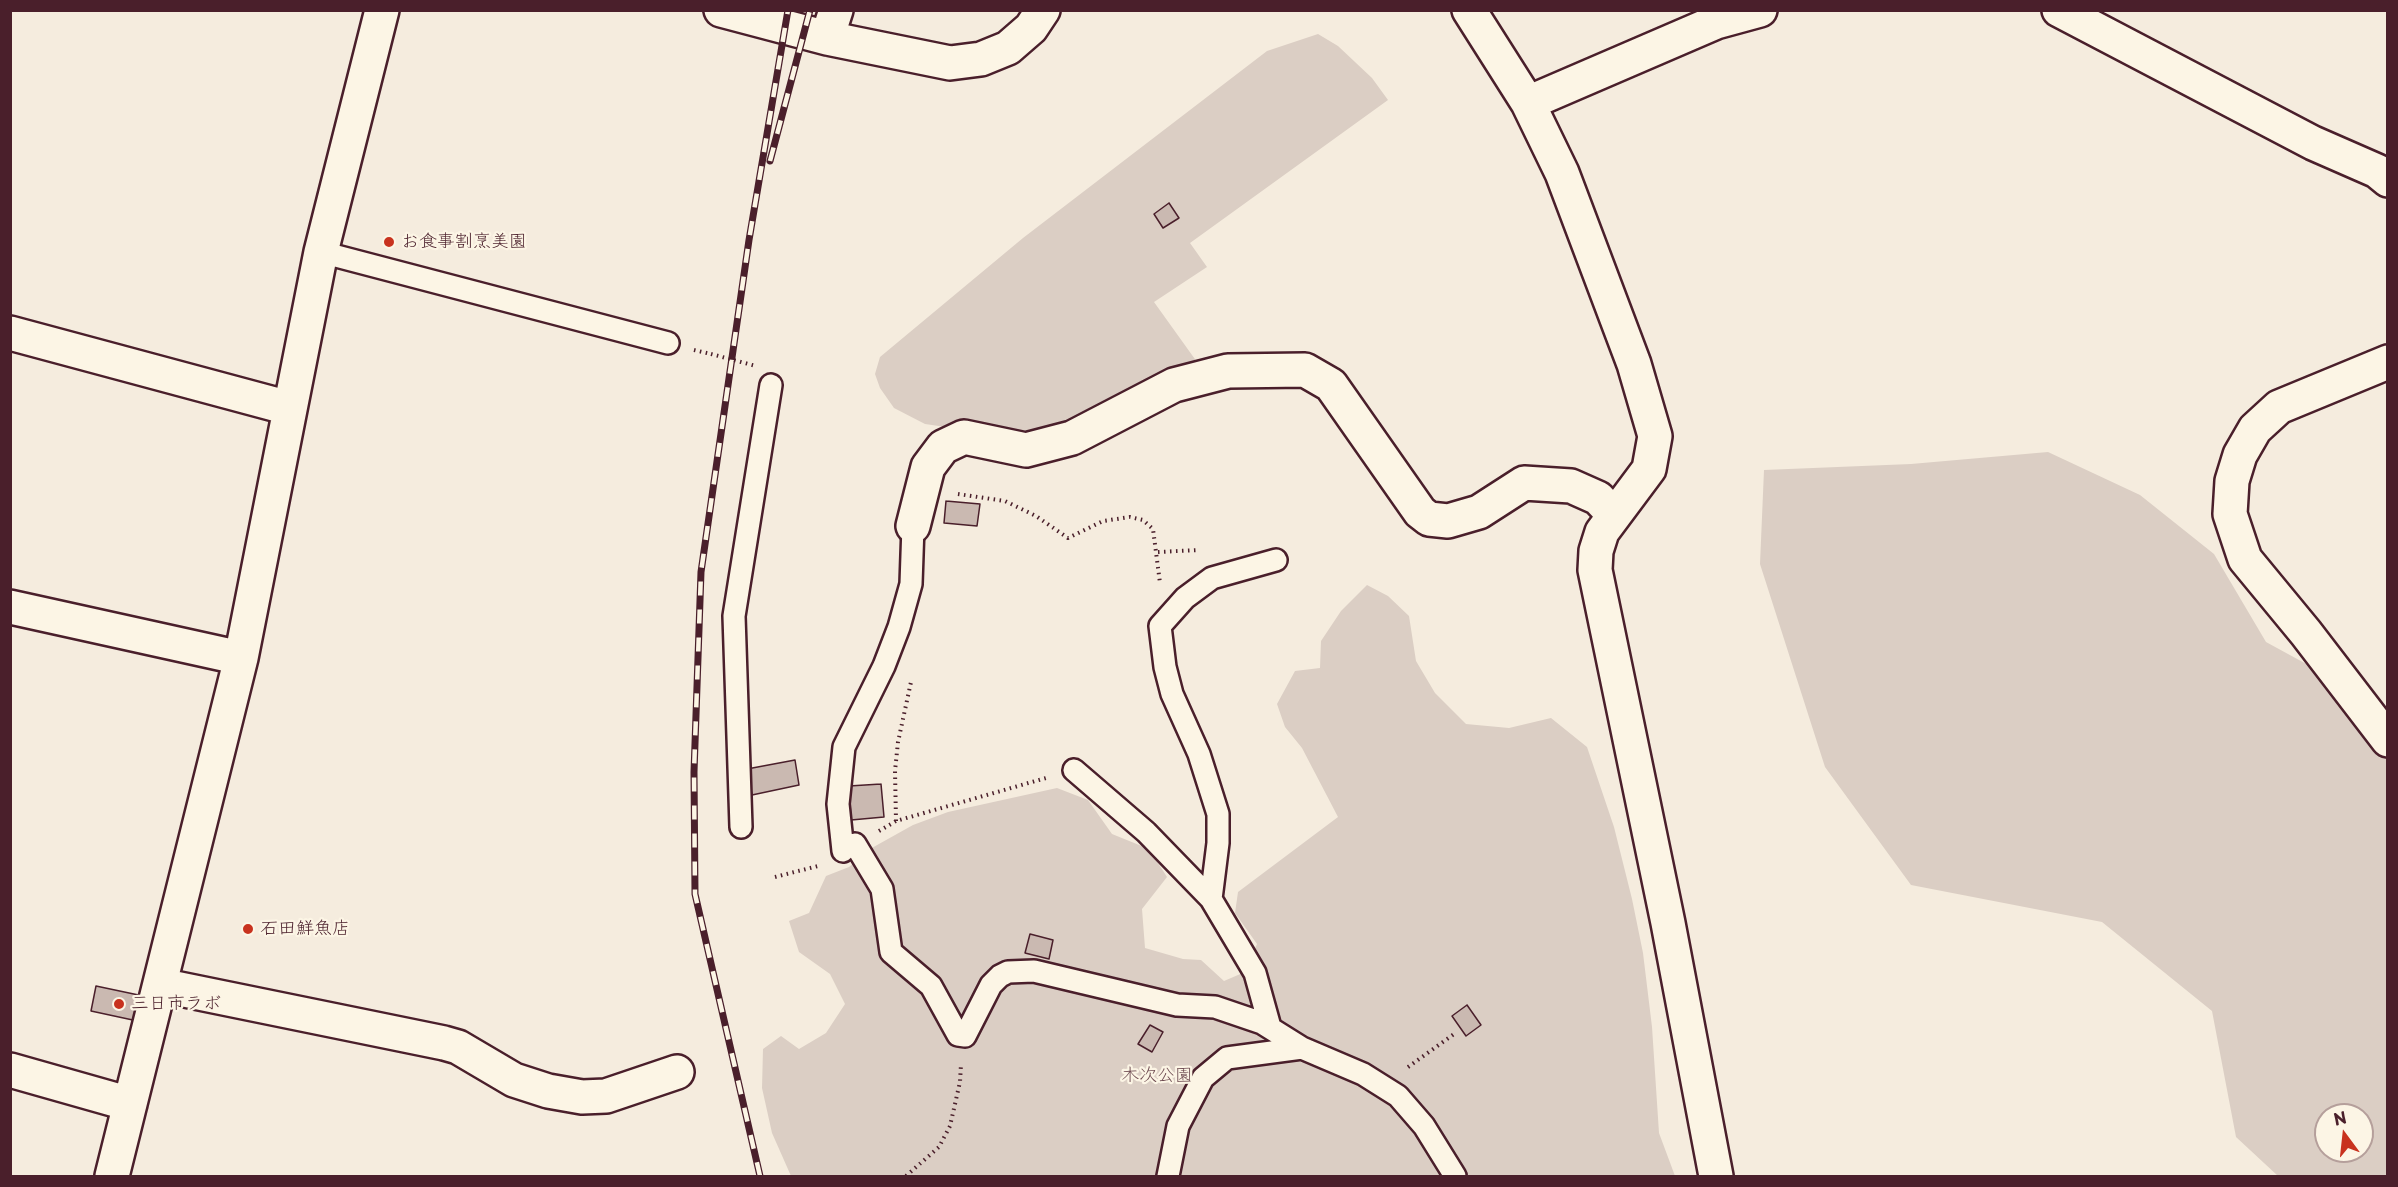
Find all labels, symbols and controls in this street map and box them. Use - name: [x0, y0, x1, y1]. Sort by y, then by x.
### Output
- place label: お食事割烹美園: [401, 231, 527, 253]
- marker: お食事割烹美園: [382, 235, 396, 249]
- place label: 石田鮮魚店: [260, 918, 350, 940]
- marker: 石田鮮魚店: [241, 922, 255, 936]
- place label: 三日市ラボ: [131, 993, 221, 1015]
- marker: 三日市ラボ: [112, 997, 126, 1011]
- park label: 木次公園: [1121, 1065, 1193, 1087]
- north arrow: [2314, 1103, 2374, 1163]
- text: N: [2331, 1104, 2349, 1131]

